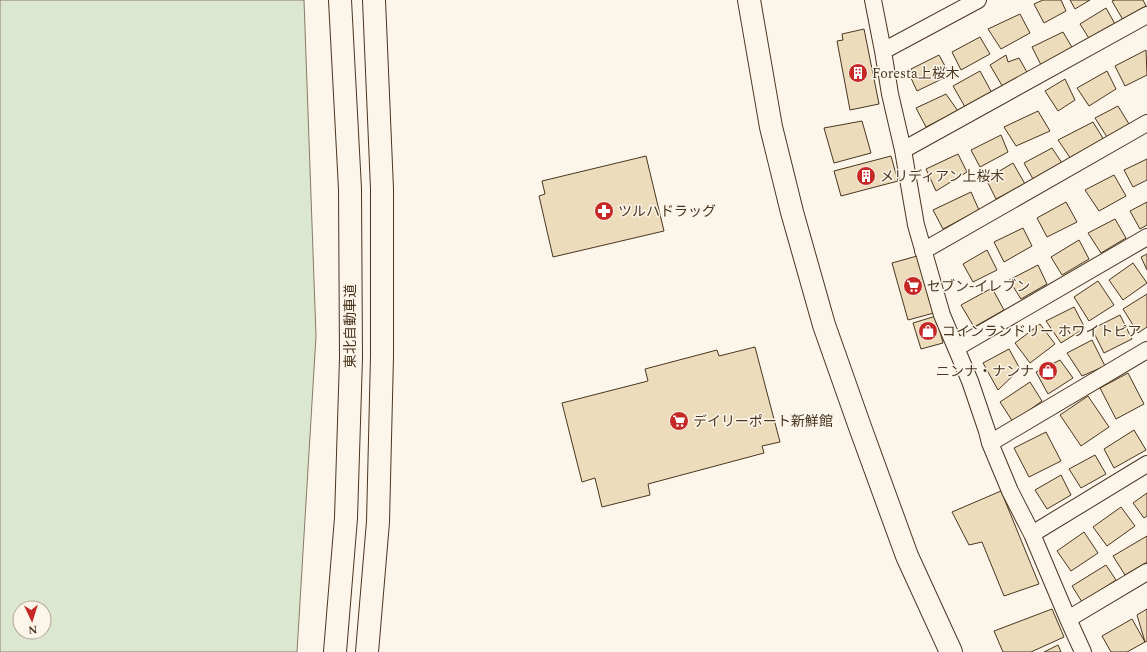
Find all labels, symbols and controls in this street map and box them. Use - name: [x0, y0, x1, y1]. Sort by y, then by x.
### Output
- building icon: Foresta上桜木: [847, 62, 869, 84]
- place label: Foresta上桜木: [872, 63, 960, 84]
- building icon: メリディアン上桜木: [855, 165, 877, 187]
- place label: メリディアン上桜木: [880, 166, 1004, 187]
- pharmacy icon: ツルハドラッグ: [593, 200, 615, 222]
- place label: ツルハドラッグ: [618, 201, 716, 222]
- supermarket icon: セブン-イレブン: [902, 275, 924, 297]
- place label: セブン-イレブン: [927, 276, 1030, 297]
- street label: 東北自動車道: [340, 284, 361, 368]
- shop icon: コインランドリー ホワイトピア: [917, 320, 939, 342]
- place label: コインランドリー ホワイトピア: [942, 321, 1142, 342]
- shop icon: ニンナ・ナンナ: [1037, 360, 1059, 382]
- place label: ニンナ・ナンナ: [936, 361, 1034, 382]
- supermarket icon: デイリーポート新鮮館: [668, 410, 690, 432]
- place label: デイリーポート新鮮館: [693, 411, 833, 432]
- north arrow: [12, 600, 52, 640]
- text: N: [28, 621, 38, 638]

